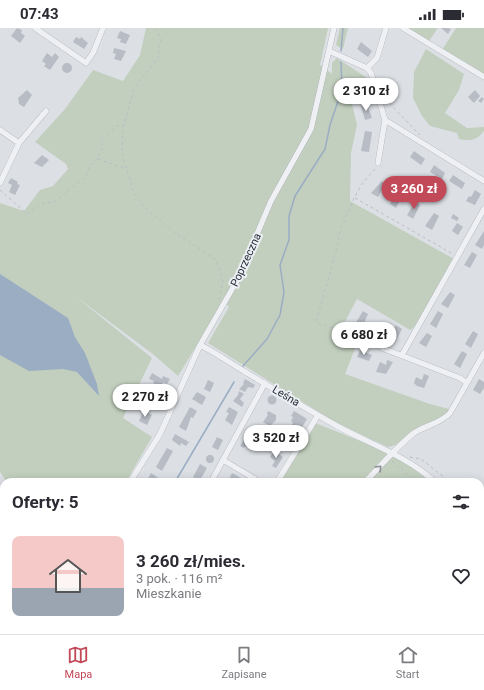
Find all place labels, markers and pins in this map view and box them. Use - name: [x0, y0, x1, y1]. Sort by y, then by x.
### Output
- pin: 2 310 zł: [325, 78, 407, 112]
- pin: 3 260 zł: [373, 176, 455, 210]
- pin: 6 680 zł: [323, 322, 405, 356]
- pin: 2 270 zł: [104, 384, 186, 418]
- pin: 3 520 zł: [235, 425, 317, 459]

